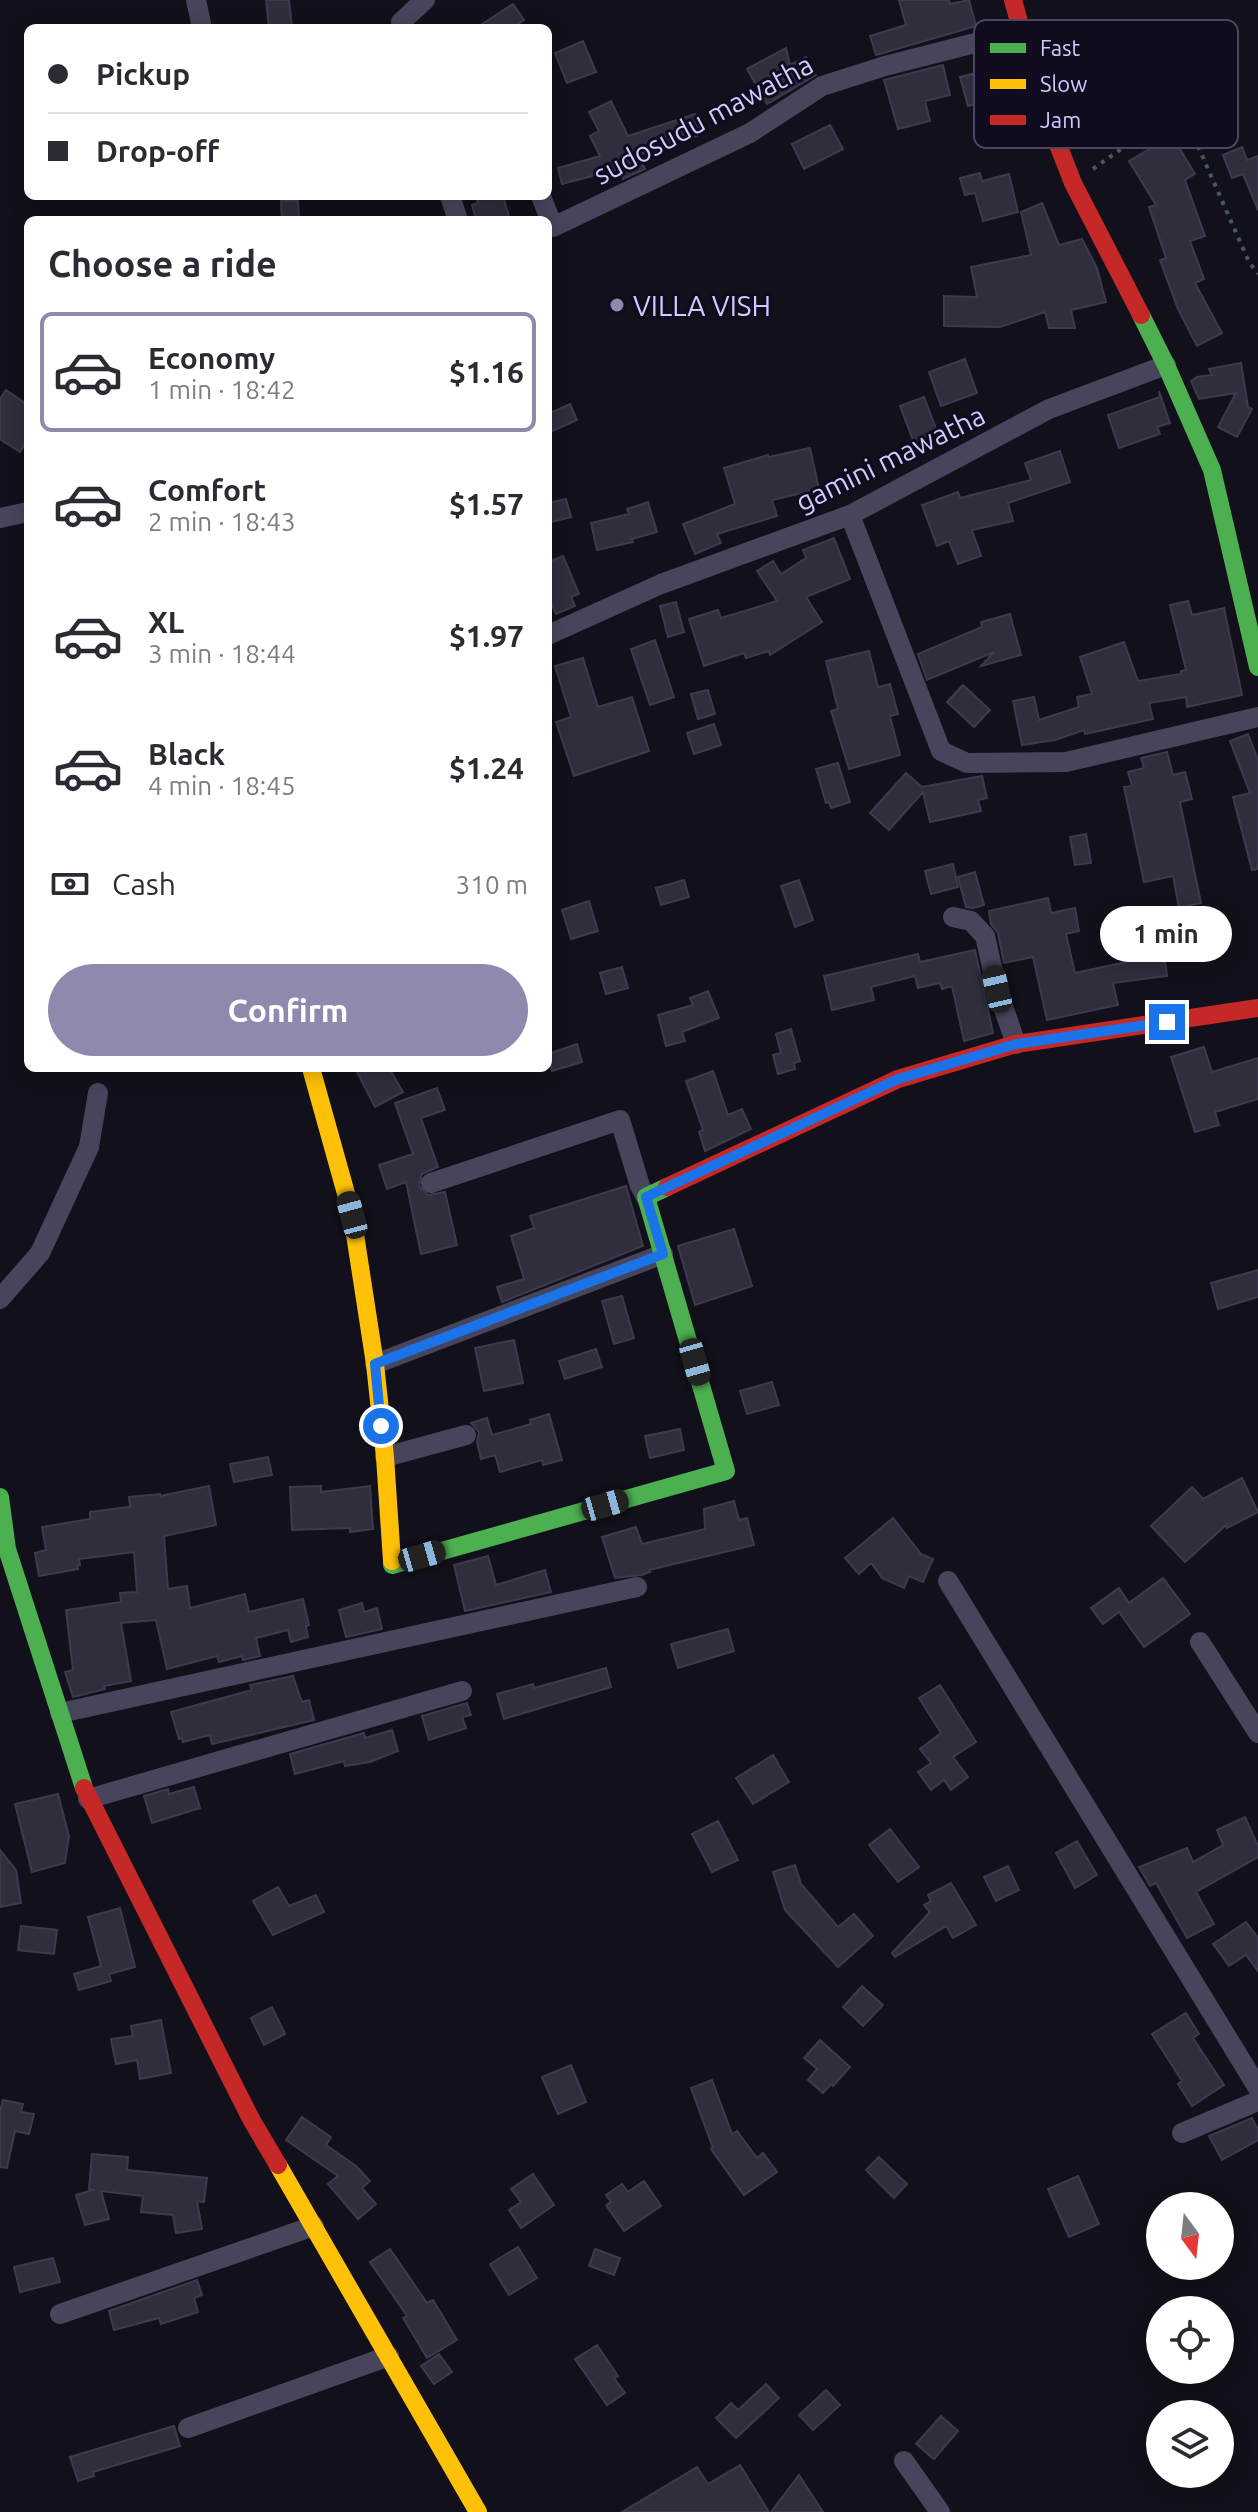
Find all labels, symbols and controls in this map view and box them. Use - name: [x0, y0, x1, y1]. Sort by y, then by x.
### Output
- legend: [974, 20, 1238, 148]
- text: Fast: [1040, 35, 1081, 60]
- street label: sudosudu mawatha: [588, 48, 818, 190]
- text: Pickup: [96, 57, 190, 91]
- text: Slow: [1040, 71, 1087, 96]
- text: Jam: [1040, 107, 1081, 132]
- text: Drop-off: [96, 134, 219, 168]
- text: Choose a ride: [48, 243, 277, 284]
- place label: VILLA VISH: [633, 290, 771, 321]
- marker: VILLA VISH: [608, 296, 626, 314]
- icon: car: [52, 336, 124, 408]
- text: Economy: [148, 341, 275, 375]
- text: $1.16: [449, 355, 524, 389]
- text: 1 min · 18:42: [148, 375, 296, 404]
- street label: gamini mawatha: [790, 399, 990, 517]
- icon: car: [52, 468, 124, 540]
- text: Comfort: [148, 473, 266, 507]
- text: $1.57: [449, 487, 524, 521]
- text: 2 min · 18:43: [148, 507, 296, 536]
- icon: car: [52, 600, 124, 672]
- text: XL: [148, 605, 184, 639]
- text: $1.97: [449, 619, 524, 653]
- text: 3 min · 18:44: [148, 639, 296, 668]
- icon: car: [52, 732, 124, 804]
- text: Black: [148, 737, 225, 771]
- text: $1.24: [449, 751, 524, 785]
- text: 4 min · 18:45: [148, 771, 296, 800]
- icon: cash: [48, 862, 92, 906]
- text: Cash: [112, 867, 176, 901]
- text: 310 m: [456, 870, 528, 899]
- callout: 1 min: [1101, 906, 1233, 962]
- text: 1 min: [1133, 919, 1199, 948]
- car: [980, 963, 1014, 1015]
- button: Confirm: [48, 964, 528, 1056]
- route end: [1149, 1004, 1185, 1040]
- car: [334, 1189, 370, 1241]
- car: [677, 1336, 713, 1388]
- route start: [363, 1408, 399, 1444]
- car: [579, 1487, 631, 1523]
- car: [396, 1538, 448, 1574]
- north arrow: [1146, 2192, 1234, 2280]
- map controls: [1146, 2192, 1234, 2488]
- button: locate: [1146, 2296, 1234, 2384]
- button: layers: [1146, 2400, 1234, 2488]

